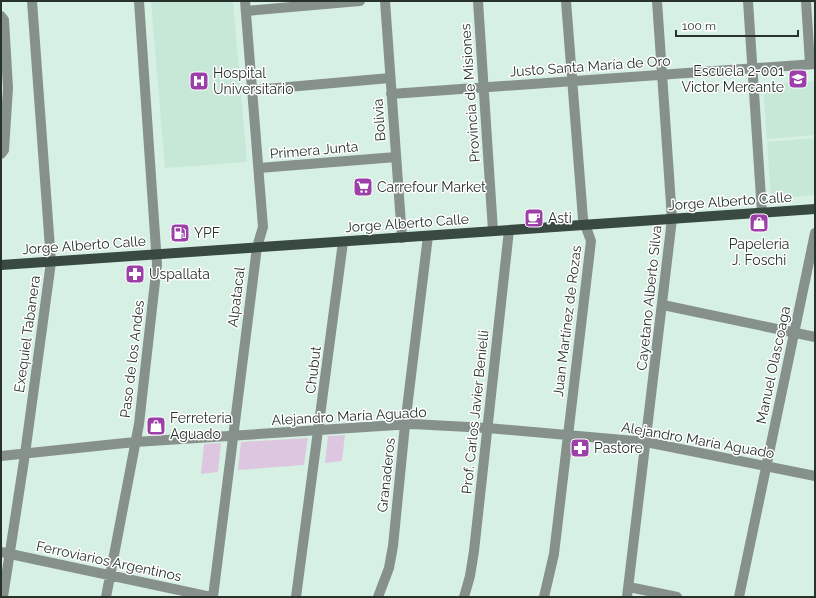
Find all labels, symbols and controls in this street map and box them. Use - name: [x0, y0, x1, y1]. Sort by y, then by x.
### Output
- scale bar: [676, 12, 798, 38]
- text: 100 m: [682, 19, 716, 33]
- street label: Provincia de Misiones: [457, 23, 483, 163]
- street label: Justo Santa María de Oro: [509, 52, 671, 80]
- place label: Escuela 2-001 Victor Mercante: [681, 63, 784, 95]
- place label: Hospital Universitario: [213, 65, 293, 97]
- school or university icon: Escuela 2-001 Victor Mercante: [787, 68, 809, 90]
- hospital icon: Hospital Universitario: [188, 70, 210, 92]
- street label: Bolivia: [370, 98, 388, 142]
- street label: Primera Junta: [269, 138, 359, 162]
- supermarket icon: Carrefour Market: [352, 176, 374, 198]
- place label: Carrefour Market: [377, 179, 486, 195]
- street label: Jorge Alberto Calle: [667, 189, 793, 213]
- cafe icon: Asti: [523, 207, 545, 229]
- place label: Asti: [548, 210, 572, 226]
- street label: Jorge Alberto Calle: [344, 211, 470, 235]
- shop icon: Papeleria J. Foschi: [748, 212, 770, 234]
- fuel station icon: YPF: [169, 222, 191, 244]
- place label: YPF: [194, 225, 220, 241]
- street label: Cayetano Alberto Silva: [633, 225, 665, 371]
- street label: Jorge Alberto Calle: [21, 233, 147, 257]
- place label: Papeleria J. Foschi: [729, 236, 789, 268]
- street label: Juan Martínez de Rozas: [550, 244, 584, 398]
- pharmacy icon: Uspallata: [124, 263, 146, 285]
- place label: Uspallata: [149, 266, 210, 282]
- street label: Alpatacal: [224, 266, 248, 328]
- street label: Exequiel Tabanera: [11, 274, 43, 394]
- street label: Paso de los Andes: [117, 299, 147, 419]
- street label: Manuel Olascoaga: [753, 305, 793, 425]
- street label: Prof. Carlos Javier Benielli: [458, 329, 492, 495]
- street label: Chubut: [302, 345, 324, 395]
- street label: Alejandro María Aguado: [271, 404, 427, 428]
- place label: Ferreteria Aguado: [170, 410, 232, 442]
- shop icon: Ferreteria Aguado: [145, 415, 167, 437]
- street label: Alejandro María Aguado: [620, 419, 776, 461]
- street label: Granaderos: [374, 437, 398, 513]
- pharmacy icon: Pastore: [569, 437, 591, 459]
- place label: Pastore: [594, 440, 643, 456]
- street label: Ferroviarios Argentinos: [35, 538, 183, 584]

